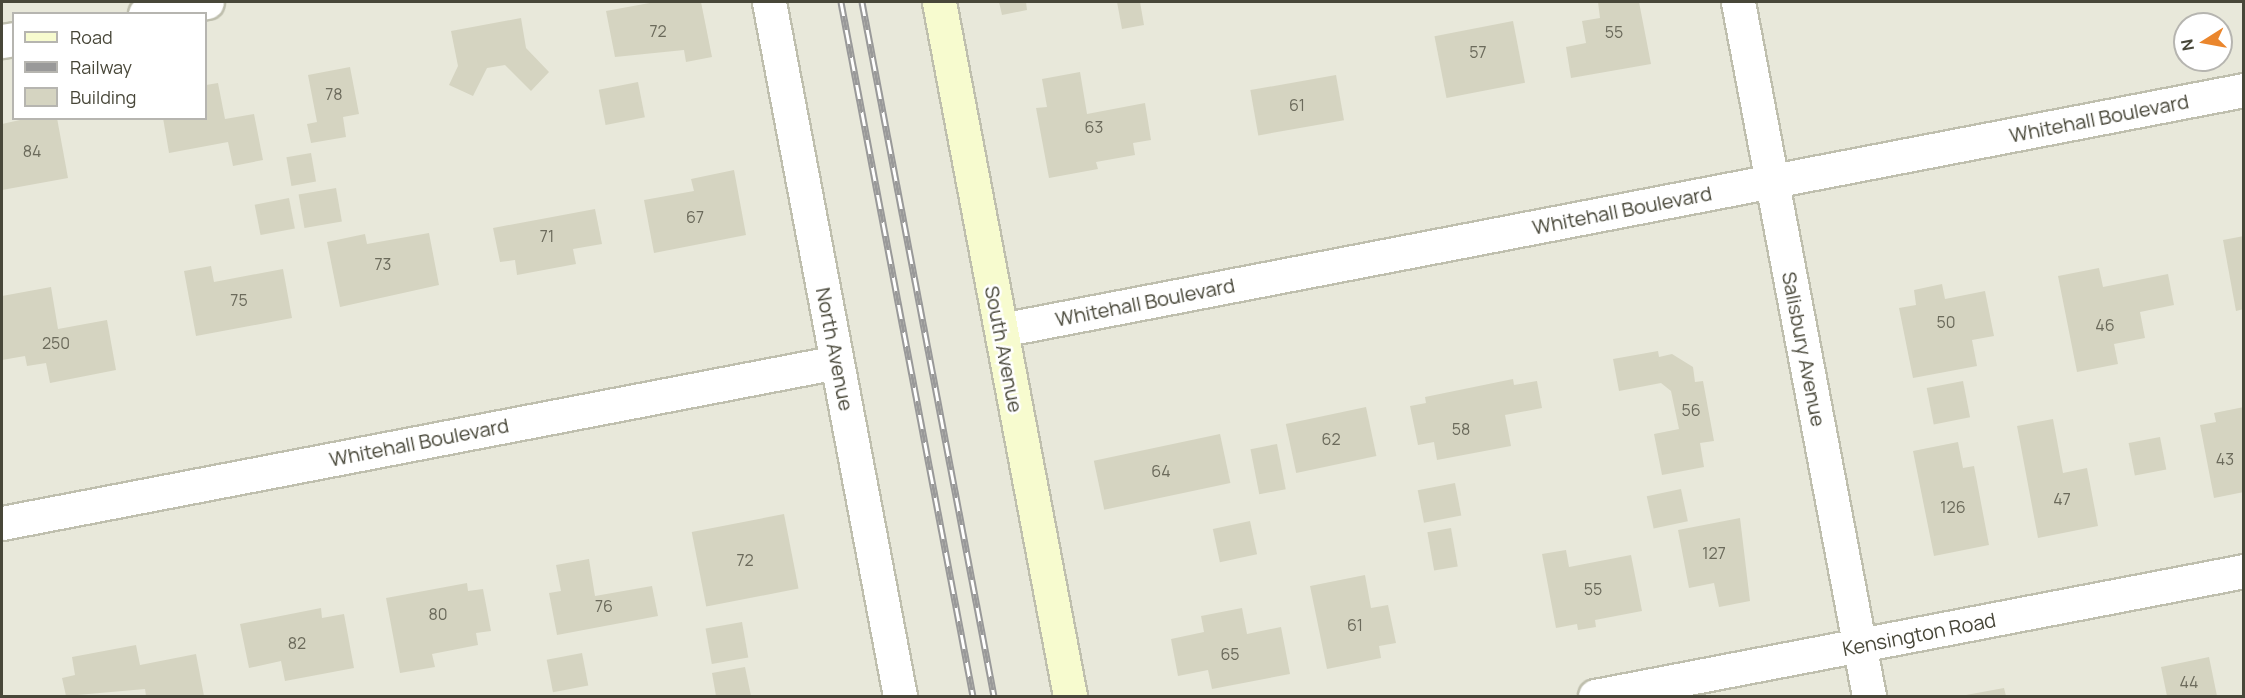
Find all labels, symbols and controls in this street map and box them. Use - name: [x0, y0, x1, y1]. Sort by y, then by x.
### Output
- legend: [12, 12, 207, 120]
- north arrow: [2173, 12, 2233, 72]
- house number: 72: [649, 21, 667, 41]
- house number: 55: [1605, 22, 1623, 42]
- text: Road: [70, 25, 113, 49]
- text: N: [2175, 37, 2199, 53]
- house number: 57: [1469, 42, 1487, 62]
- text: Railway: [70, 55, 132, 79]
- house number: 78: [325, 84, 343, 104]
- text: Building: [70, 85, 136, 109]
- street label: Whitehall Boulevard: [2007, 89, 2191, 147]
- house number: 61: [1289, 95, 1305, 115]
- house number: 63: [1085, 117, 1103, 137]
- house number: 84: [23, 141, 41, 161]
- street label: Whitehall Boulevard: [1530, 181, 1714, 239]
- house number: 67: [686, 207, 704, 227]
- house number: 71: [540, 226, 554, 246]
- house number: 73: [375, 254, 391, 274]
- street label: Salisbury Avenue: [1777, 270, 1831, 428]
- street label: Whitehall Boulevard: [1053, 273, 1237, 331]
- street label: South Avenue: [980, 284, 1028, 414]
- street label: North Avenue: [811, 285, 859, 413]
- house number: 75: [230, 290, 248, 310]
- house number: 50: [1937, 312, 1955, 332]
- house number: 46: [2095, 315, 2115, 335]
- house number: 250: [42, 333, 70, 353]
- house number: 56: [1681, 400, 1701, 420]
- street label: Whitehall Boulevard: [327, 413, 511, 471]
- house number: 58: [1452, 419, 1470, 439]
- house number: 62: [1321, 429, 1341, 449]
- house number: 43: [2216, 449, 2234, 469]
- house number: 64: [1151, 461, 1171, 481]
- house number: 47: [2053, 489, 2071, 509]
- house number: 126: [1940, 497, 1966, 517]
- house number: 127: [1702, 543, 1726, 563]
- house number: 72: [736, 550, 754, 570]
- house number: 55: [1584, 579, 1602, 599]
- house number: 76: [595, 596, 613, 616]
- house number: 80: [428, 604, 448, 624]
- street label: Kensington Road: [1840, 607, 1998, 661]
- house number: 61: [1347, 615, 1363, 635]
- house number: 82: [288, 633, 306, 653]
- house number: 65: [1220, 644, 1240, 664]
- house number: 44: [2179, 672, 2199, 692]

